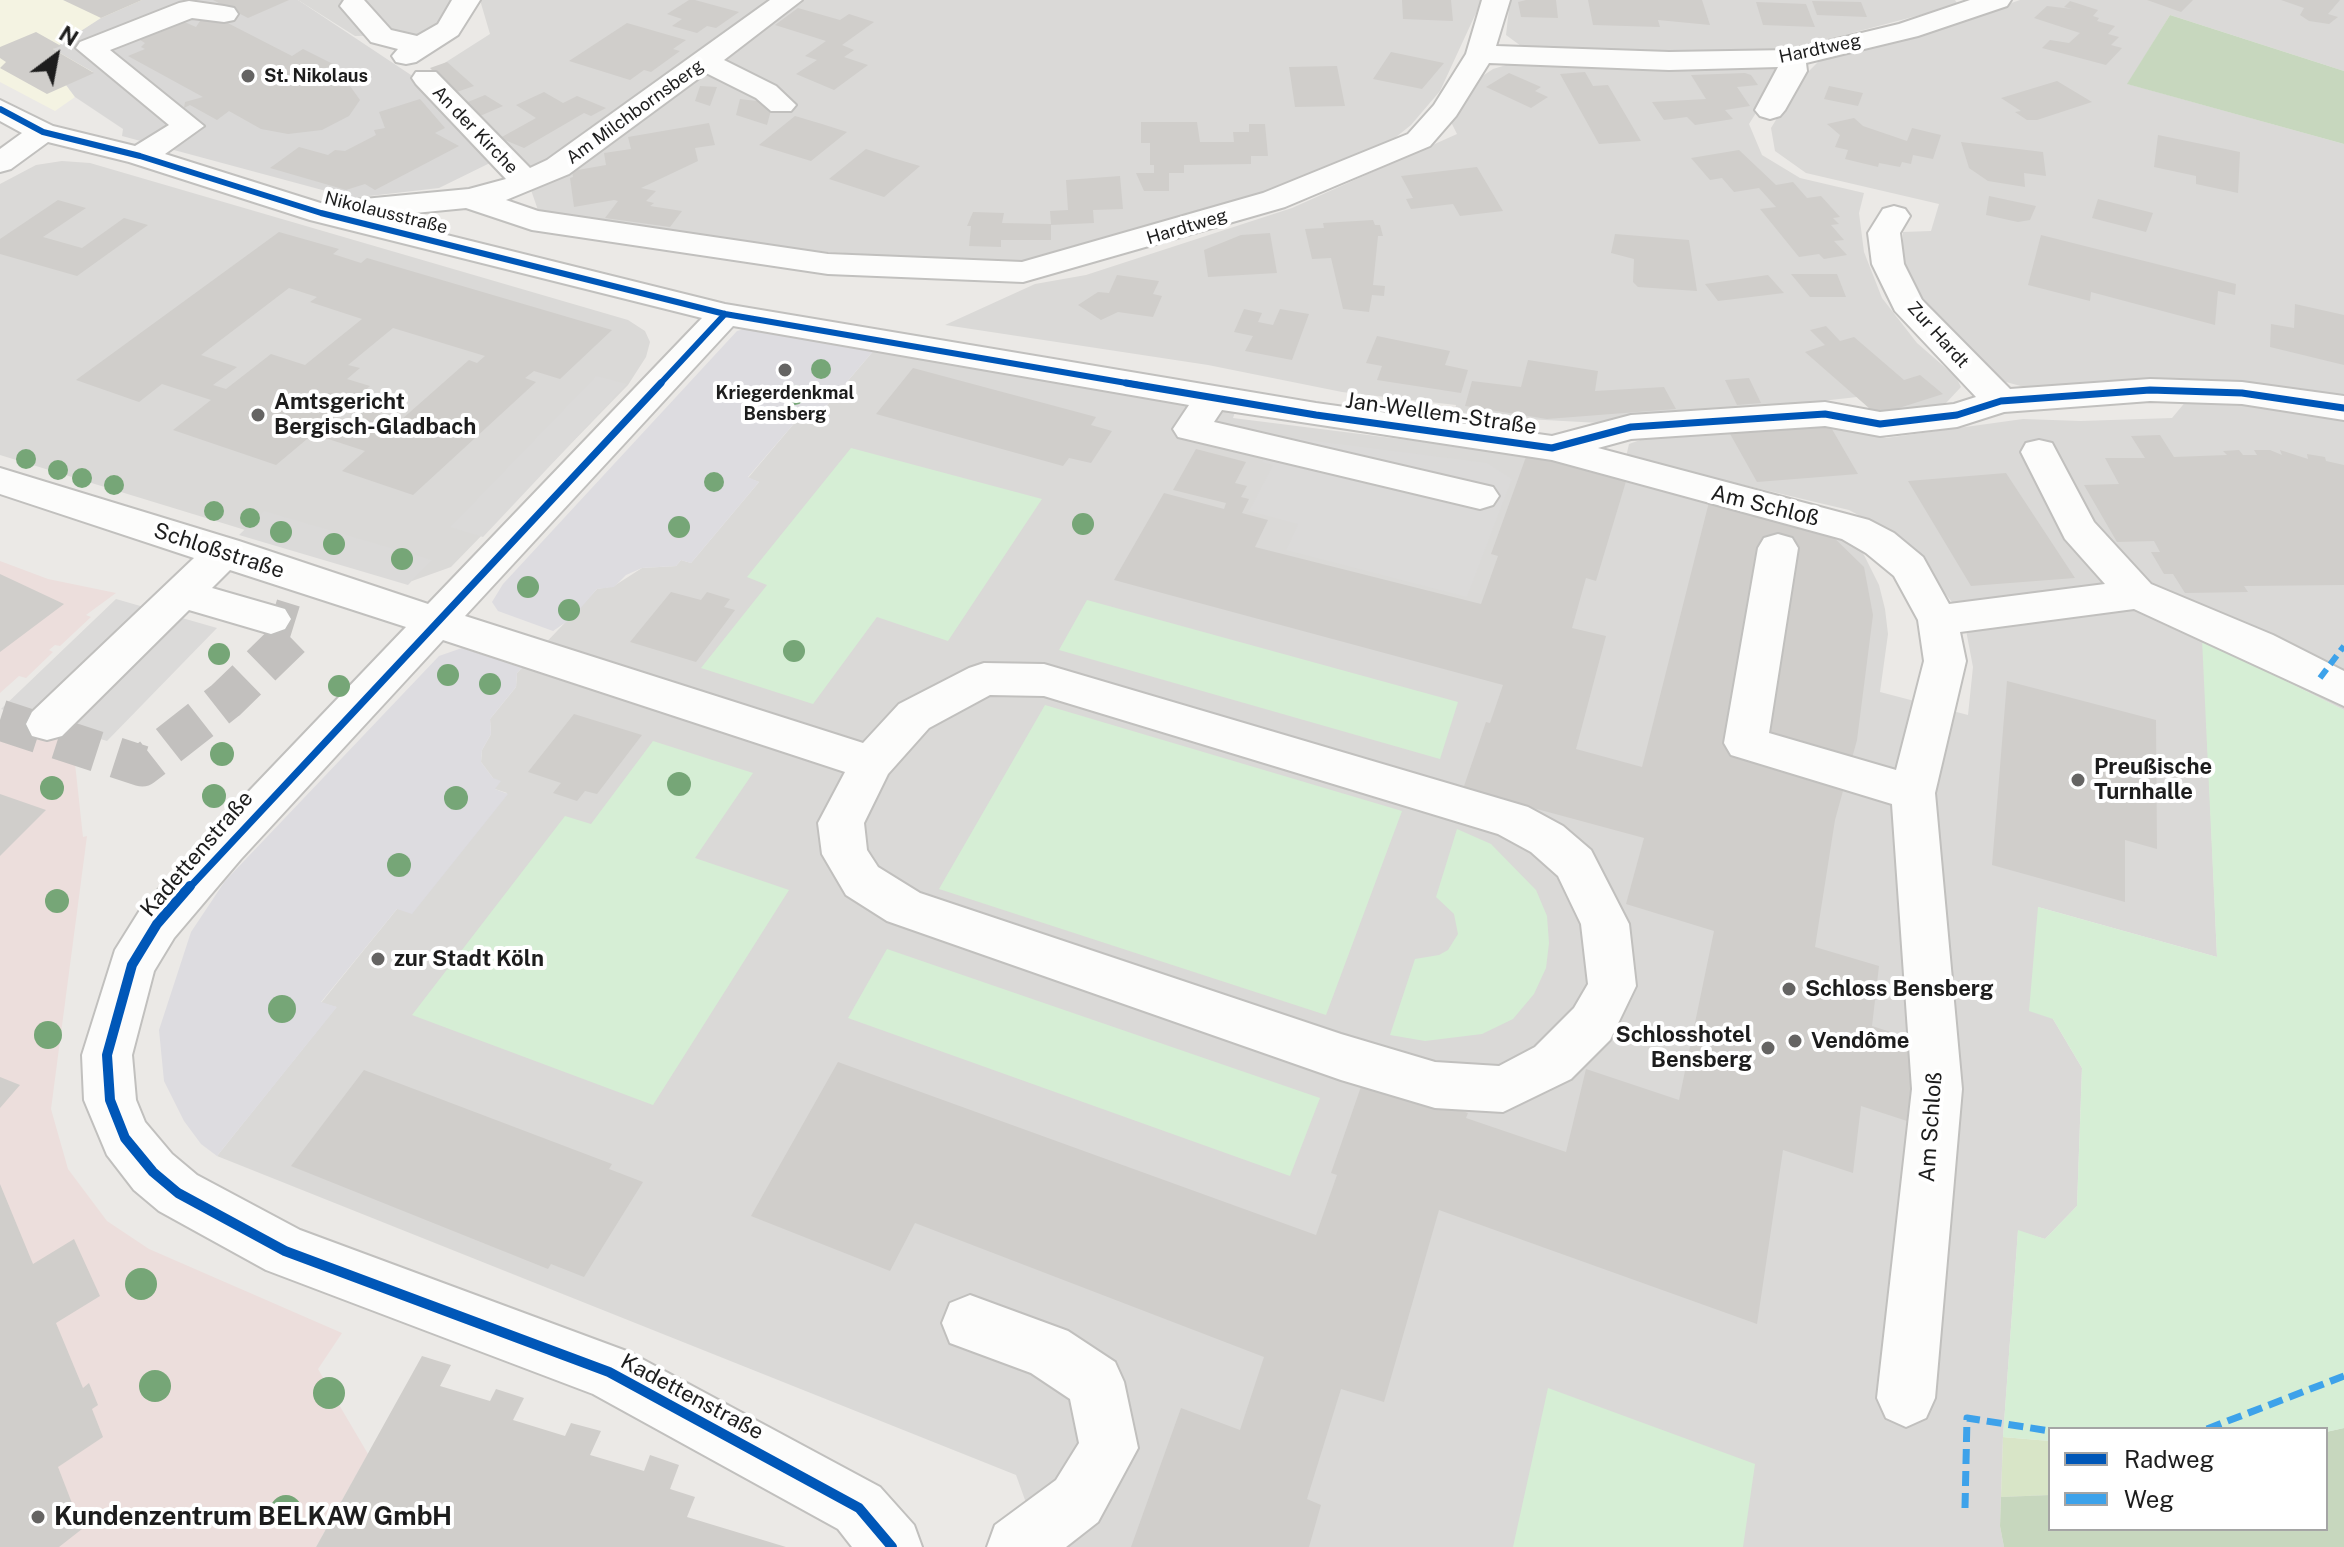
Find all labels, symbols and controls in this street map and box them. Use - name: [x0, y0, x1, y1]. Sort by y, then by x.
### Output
- north arrow: [16, 16, 96, 96]
- text: N: [55, 20, 83, 51]
- street label: Hardtweg: [1777, 30, 1863, 68]
- street label: Am Milchbornsberg: [562, 55, 708, 169]
- place label: St. Nikolaus: [264, 65, 368, 87]
- marker: St. Nikolaus: [239, 67, 257, 85]
- street label: An der Kirche: [428, 82, 522, 178]
- street label: Nikolausstraße: [322, 187, 450, 239]
- street label: Hardtweg: [1144, 204, 1230, 250]
- street label: Zur Hardt: [1903, 297, 1973, 373]
- marker: Kriegerdenkmal Bensberg: [776, 361, 794, 379]
- place label: Kriegerdenkmal Bensberg: [716, 382, 854, 424]
- street label: Jan-Wellem-Straße: [1344, 388, 1538, 440]
- place label: Amtsgericht Bergisch-Gladbach: [274, 389, 476, 440]
- marker: Amtsgericht Bergisch-Gladbach: [249, 406, 267, 424]
- street label: Am Schloß: [1708, 480, 1822, 532]
- street label: Schloßstraße: [150, 517, 288, 585]
- place label: Preußische Turnhalle: [2094, 754, 2212, 806]
- marker: Preußische Turnhalle: [2069, 771, 2087, 789]
- street label: Kadettenstraße: [135, 786, 259, 922]
- place label: zur Stadt Köln: [394, 946, 544, 972]
- marker: zur Stadt Köln: [369, 950, 387, 968]
- place label: Schloss Bensberg: [1805, 976, 1994, 1002]
- marker: Schloss Bensberg: [1780, 980, 1798, 998]
- place label: Schlosshotel Bensberg: [1616, 1022, 1752, 1074]
- place label: Vendôme: [1811, 1028, 1909, 1054]
- marker: Vendôme: [1786, 1032, 1804, 1050]
- marker: Schlosshotel Bensberg: [1759, 1039, 1777, 1057]
- street label: Am Schloß: [1914, 1071, 1948, 1183]
- street label: Kadettenstraße: [616, 1348, 768, 1446]
- legend: [2048, 1427, 2328, 1531]
- text: Radweg: [2124, 1445, 2215, 1473]
- text: Weg: [2124, 1485, 2174, 1513]
- place label: Kundenzentrum BELKAW GmbH: [54, 1501, 452, 1533]
- marker: Kundenzentrum BELKAW GmbH: [29, 1508, 47, 1526]

